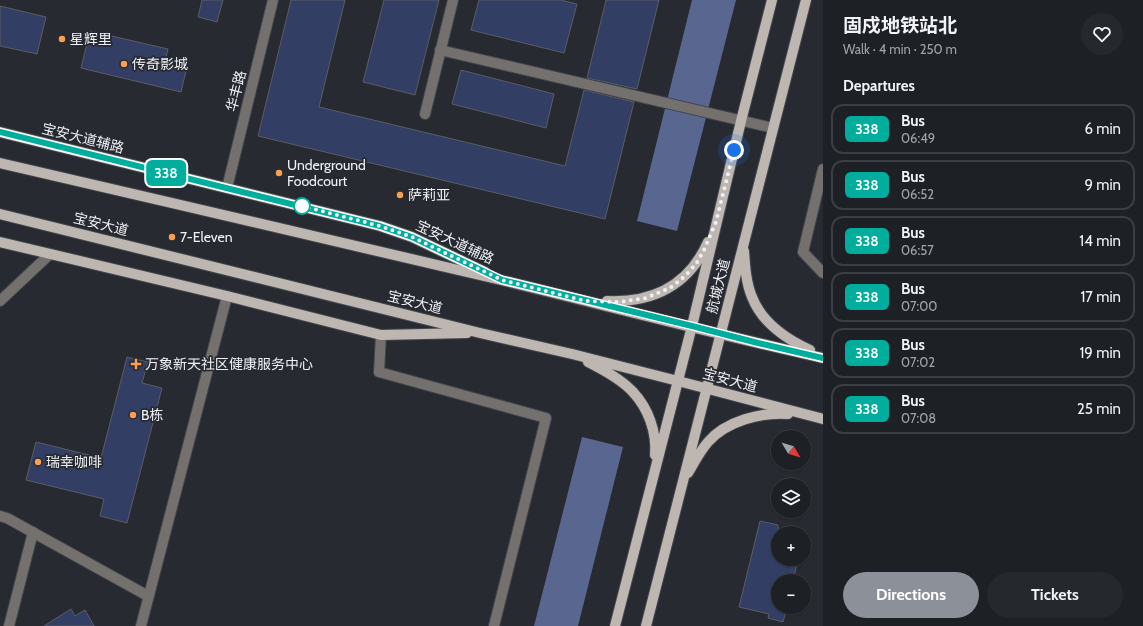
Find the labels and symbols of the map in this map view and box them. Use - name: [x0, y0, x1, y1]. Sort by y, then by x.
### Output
- place label: 星辉里: [70, 30, 112, 48]
- marker: 星辉里: [57, 34, 67, 44]
- place label: 传奇影城: [132, 55, 188, 73]
- marker: 传奇影城: [119, 59, 129, 69]
- street label: 华丰路: [222, 68, 250, 114]
- street label: 宝安大道辅路: [40, 119, 126, 157]
- your location: [724, 140, 744, 160]
- place label: Underground Foodcourt: [287, 156, 366, 190]
- line badge: 338: [143, 160, 189, 186]
- marker: Underground Foodcourt: [274, 168, 284, 178]
- place label: 萨莉亚: [408, 186, 450, 204]
- marker: 萨莉亚: [395, 190, 405, 200]
- unlabelled marker: [293, 197, 311, 215]
- street label: 宝安大道: [72, 208, 130, 240]
- street label: 宝安大道辅路: [413, 216, 497, 268]
- place label: 7-Eleven: [180, 228, 233, 246]
- marker: 7-Eleven: [167, 232, 177, 242]
- street label: 航城大道: [702, 257, 734, 315]
- street label: 宝安大道: [386, 286, 444, 318]
- place label: 万象新天社区健康服务中心: [145, 355, 313, 373]
- marker: 万象新天社区健康服务中心: [130, 358, 142, 370]
- street label: 宝安大道: [701, 364, 759, 396]
- place label: B栋: [141, 406, 163, 424]
- marker: B栋: [128, 410, 138, 420]
- north arrow: [771, 430, 811, 470]
- place label: 瑞幸咖啡: [46, 453, 102, 471]
- marker: 瑞幸咖啡: [33, 457, 43, 467]

